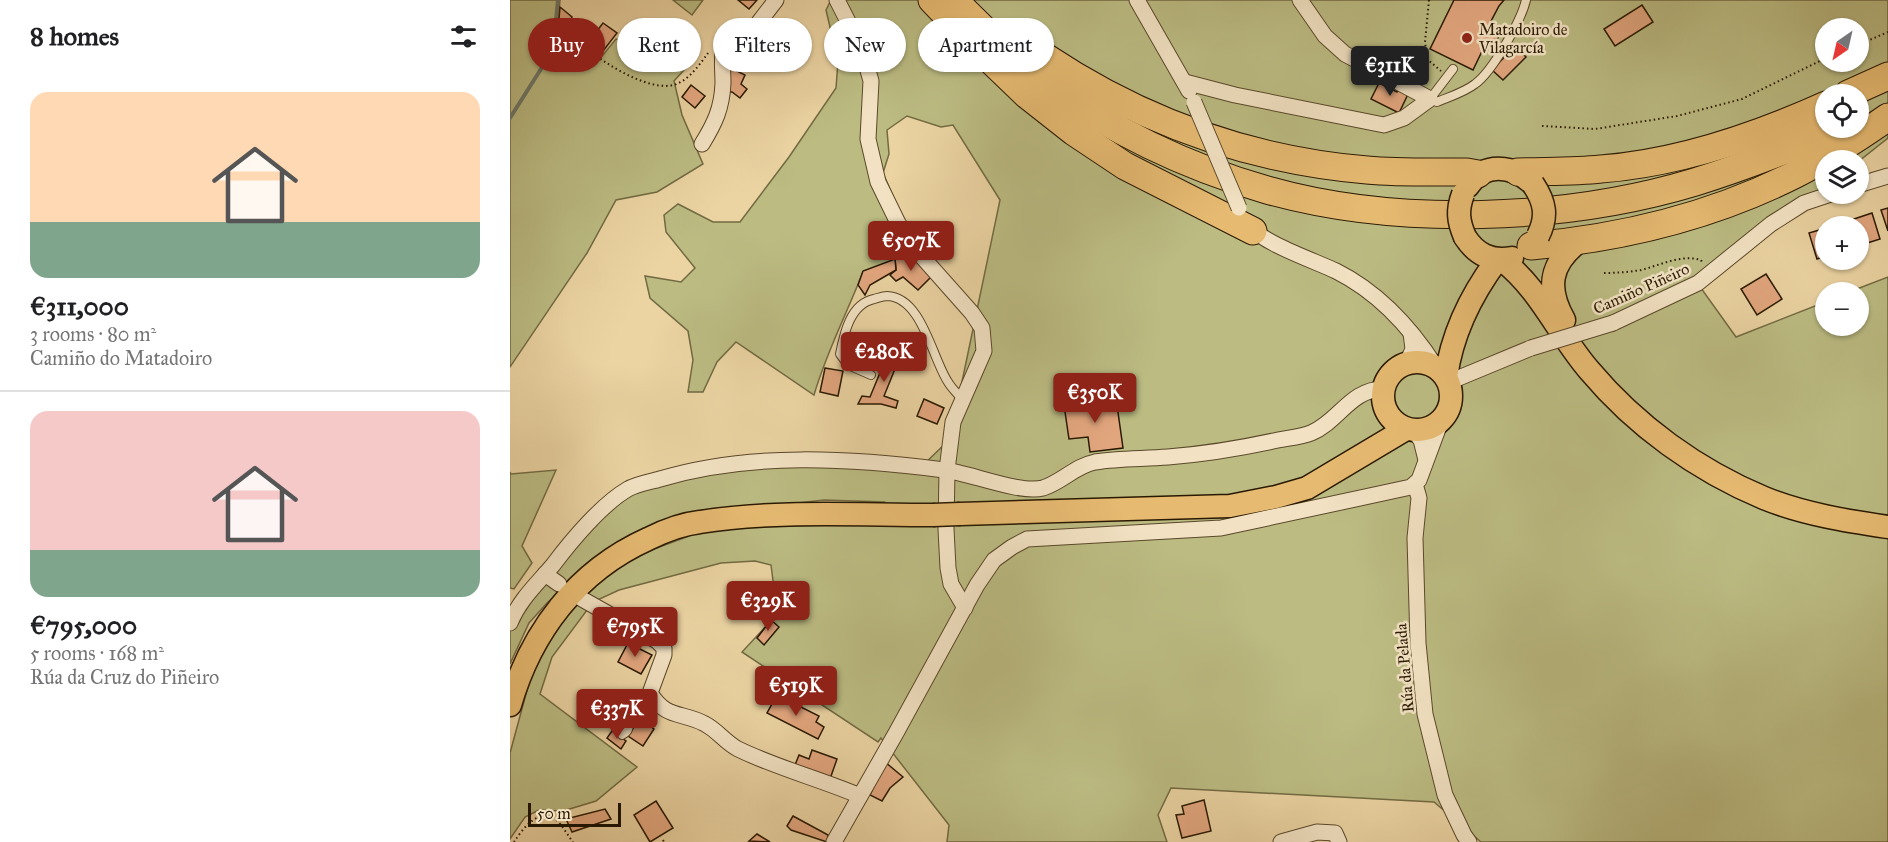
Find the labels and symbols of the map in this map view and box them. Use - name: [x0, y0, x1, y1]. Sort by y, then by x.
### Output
- north arrow: [1815, 18, 1869, 72]
- place label: Matadoiro de Vilagarcía: [1478, 20, 1568, 58]
- marker: Matadoiro de Vilagarcía: [1460, 31, 1474, 45]
- pin: €311K: [1348, 46, 1432, 97]
- pin: €507K: [869, 221, 953, 272]
- street label: Camiño Piñeiro: [1590, 259, 1692, 318]
- pin: €280K: [842, 332, 926, 383]
- pin: €350K: [1053, 373, 1137, 424]
- pin: €329K: [726, 581, 810, 632]
- pin: €795K: [593, 607, 677, 658]
- street label: Rúa da Pelada: [1391, 622, 1418, 713]
- pin: €519K: [754, 666, 838, 717]
- pin: €337K: [575, 689, 659, 740]
- scale bar: [528, 800, 621, 828]

